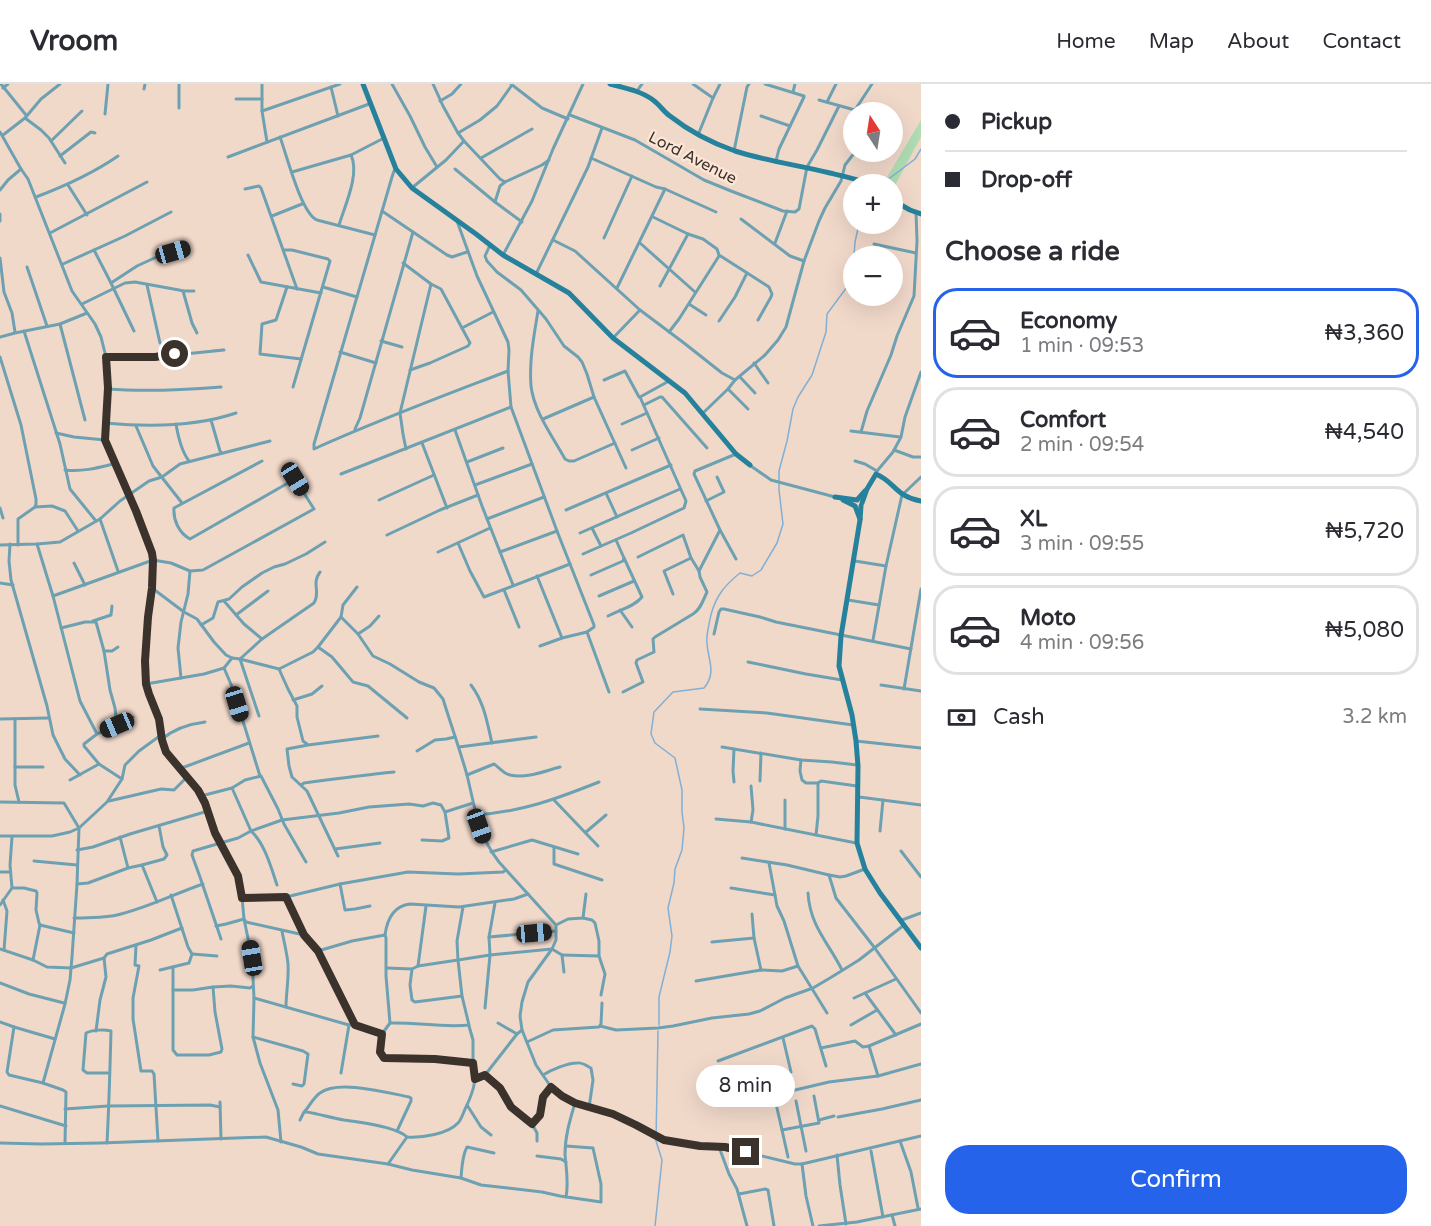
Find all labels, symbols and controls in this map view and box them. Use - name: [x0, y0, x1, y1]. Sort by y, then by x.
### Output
- text: Vroom: [30, 24, 118, 58]
- text: Home: [1056, 29, 1116, 54]
- text: Map: [1149, 29, 1194, 54]
- text: About: [1227, 29, 1289, 54]
- text: Contact: [1322, 29, 1401, 54]
- north arrow: [843, 102, 903, 162]
- map controls: [843, 102, 903, 306]
- text: Pickup: [981, 109, 1052, 135]
- street label: Lord Avenue: [645, 127, 740, 189]
- text: Drop-off: [981, 167, 1072, 193]
- button: +: [843, 174, 903, 234]
- text: Choose a ride: [945, 235, 1120, 268]
- car: [153, 238, 193, 266]
- button: −: [843, 246, 903, 306]
- icon: car: [948, 306, 1002, 360]
- text: Economy: [1020, 308, 1117, 334]
- text: ₦3,360: [1325, 320, 1404, 346]
- text: 1 min · 09:53: [1020, 334, 1144, 358]
- route start: [161, 340, 188, 367]
- icon: car: [948, 405, 1002, 459]
- text: Comfort: [1020, 407, 1106, 433]
- text: ₦4,540: [1325, 419, 1404, 445]
- text: 2 min · 09:54: [1020, 433, 1144, 457]
- car: [278, 459, 312, 499]
- icon: car: [948, 504, 1002, 558]
- text: XL: [1020, 506, 1047, 532]
- text: ₦5,720: [1325, 518, 1404, 544]
- text: 3 min · 09:55: [1020, 532, 1144, 556]
- icon: car: [948, 603, 1002, 657]
- text: Moto: [1020, 605, 1076, 631]
- text: ₦5,080: [1325, 617, 1404, 643]
- text: 4 min · 09:56: [1020, 631, 1144, 655]
- car: [223, 684, 251, 724]
- icon: cash: [945, 701, 978, 734]
- text: Cash: [993, 704, 1045, 730]
- text: 3.2 km: [1342, 705, 1407, 729]
- car: [97, 710, 137, 740]
- car: [464, 806, 494, 846]
- car: [515, 922, 553, 944]
- car: [240, 939, 264, 977]
- callout: 8 min: [696, 1065, 795, 1107]
- text: 8 min: [719, 1074, 772, 1098]
- route end: [732, 1138, 759, 1165]
- button: Confirm: [945, 1145, 1407, 1214]

